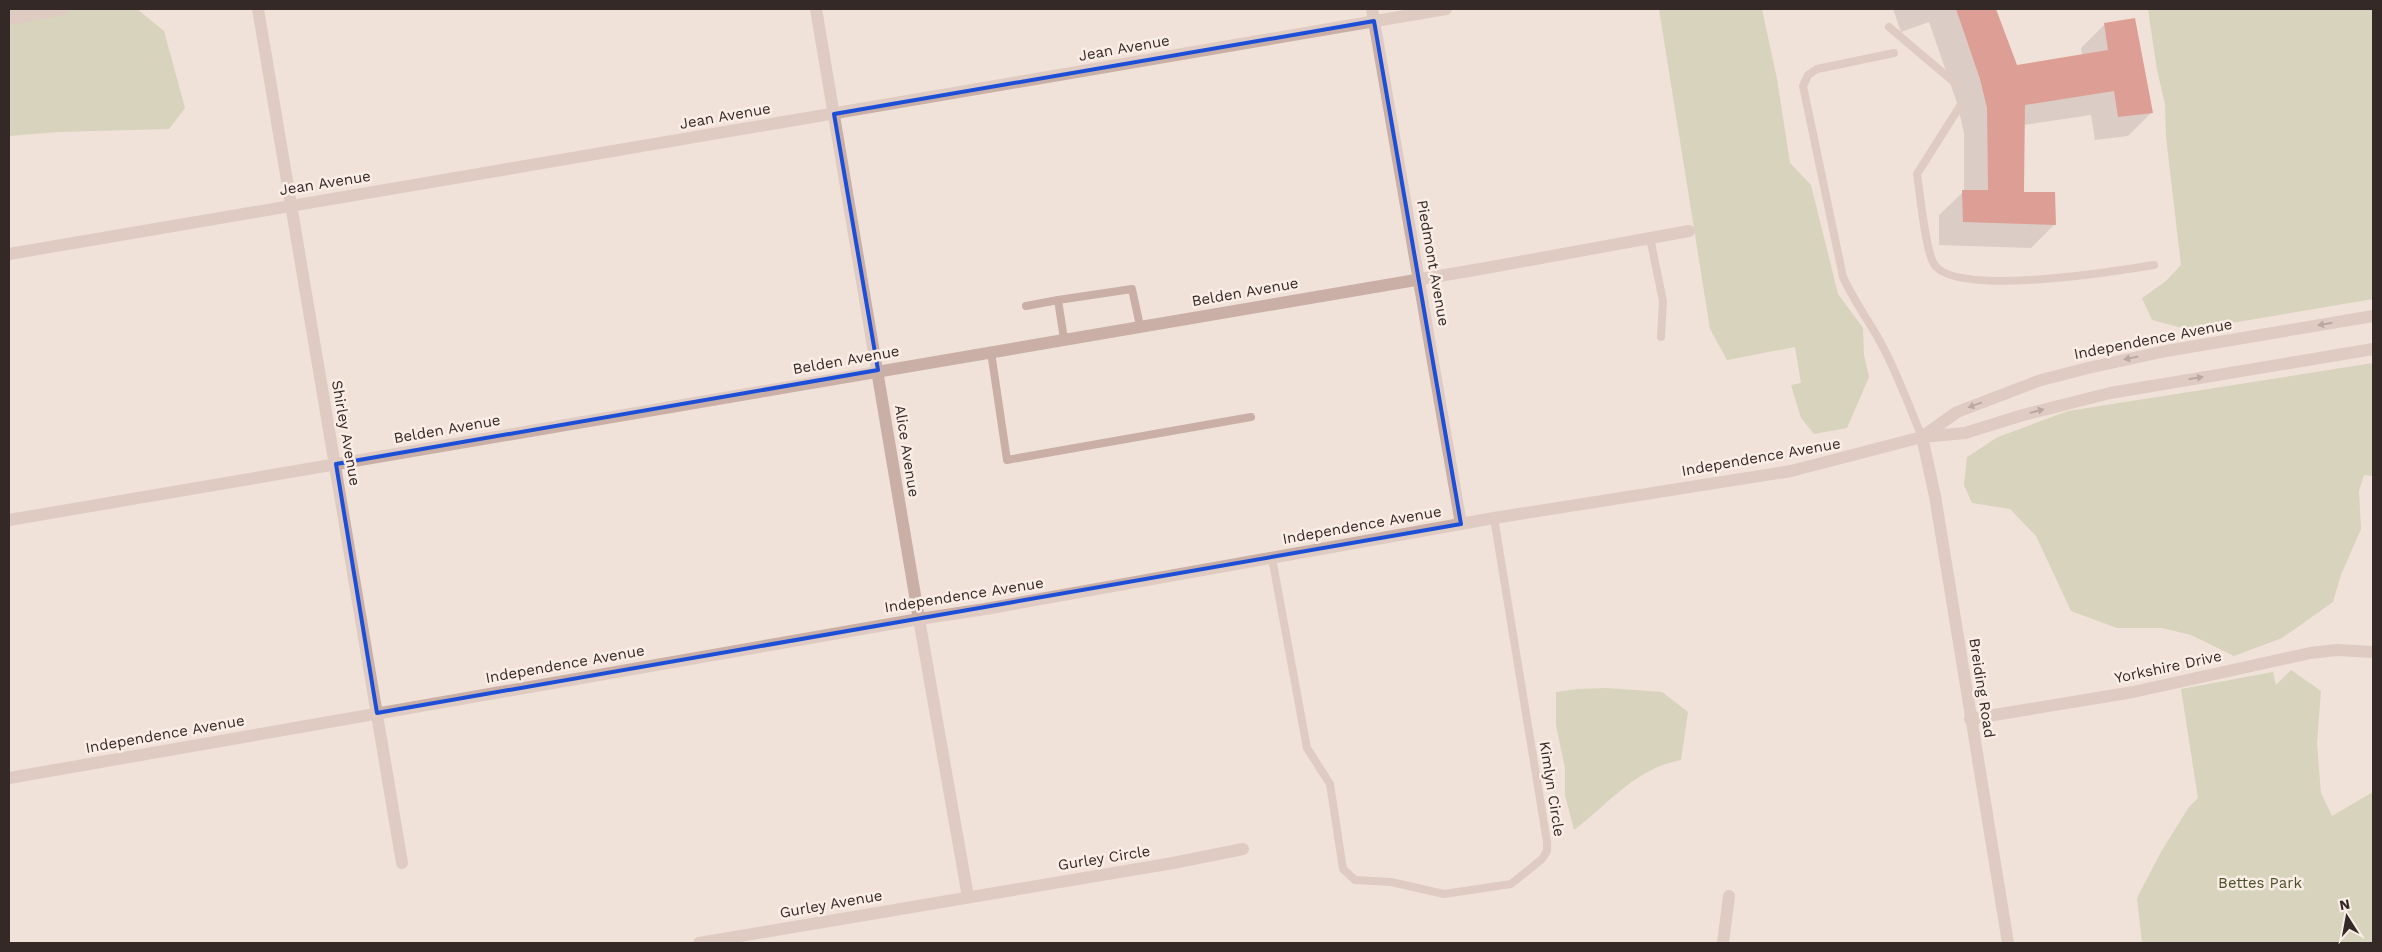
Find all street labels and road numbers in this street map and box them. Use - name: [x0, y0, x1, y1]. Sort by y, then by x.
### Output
- street label: Jean Avenue: [1077, 31, 1171, 65]
- street label: Jean Avenue: [678, 99, 772, 133]
- street label: Jean Avenue: [278, 167, 372, 199]
- street label: Piedmont Avenue: [1413, 199, 1453, 327]
- street label: Belden Avenue: [1190, 274, 1300, 310]
- street label: Independence Avenue: [2072, 315, 2234, 363]
- street label: Belden Avenue: [791, 342, 901, 378]
- street label: Shirley Avenue: [328, 379, 364, 487]
- street label: Alice Avenue: [891, 404, 923, 498]
- street label: Belden Avenue: [392, 411, 502, 447]
- street label: Independence Avenue: [1680, 434, 1842, 480]
- street label: Independence Avenue: [1281, 502, 1443, 548]
- street label: Independence Avenue: [883, 574, 1045, 616]
- street label: Breiding Road: [1965, 637, 1999, 739]
- street label: Independence Avenue: [484, 641, 646, 687]
- street label: Yorkshire Drive: [2113, 647, 2223, 687]
- street label: Independence Avenue: [84, 711, 246, 757]
- street label: Kimlyn Circle: [1536, 740, 1568, 838]
- street label: Gurley Circle: [1056, 842, 1152, 874]
- street label: Gurley Avenue: [778, 886, 884, 922]

